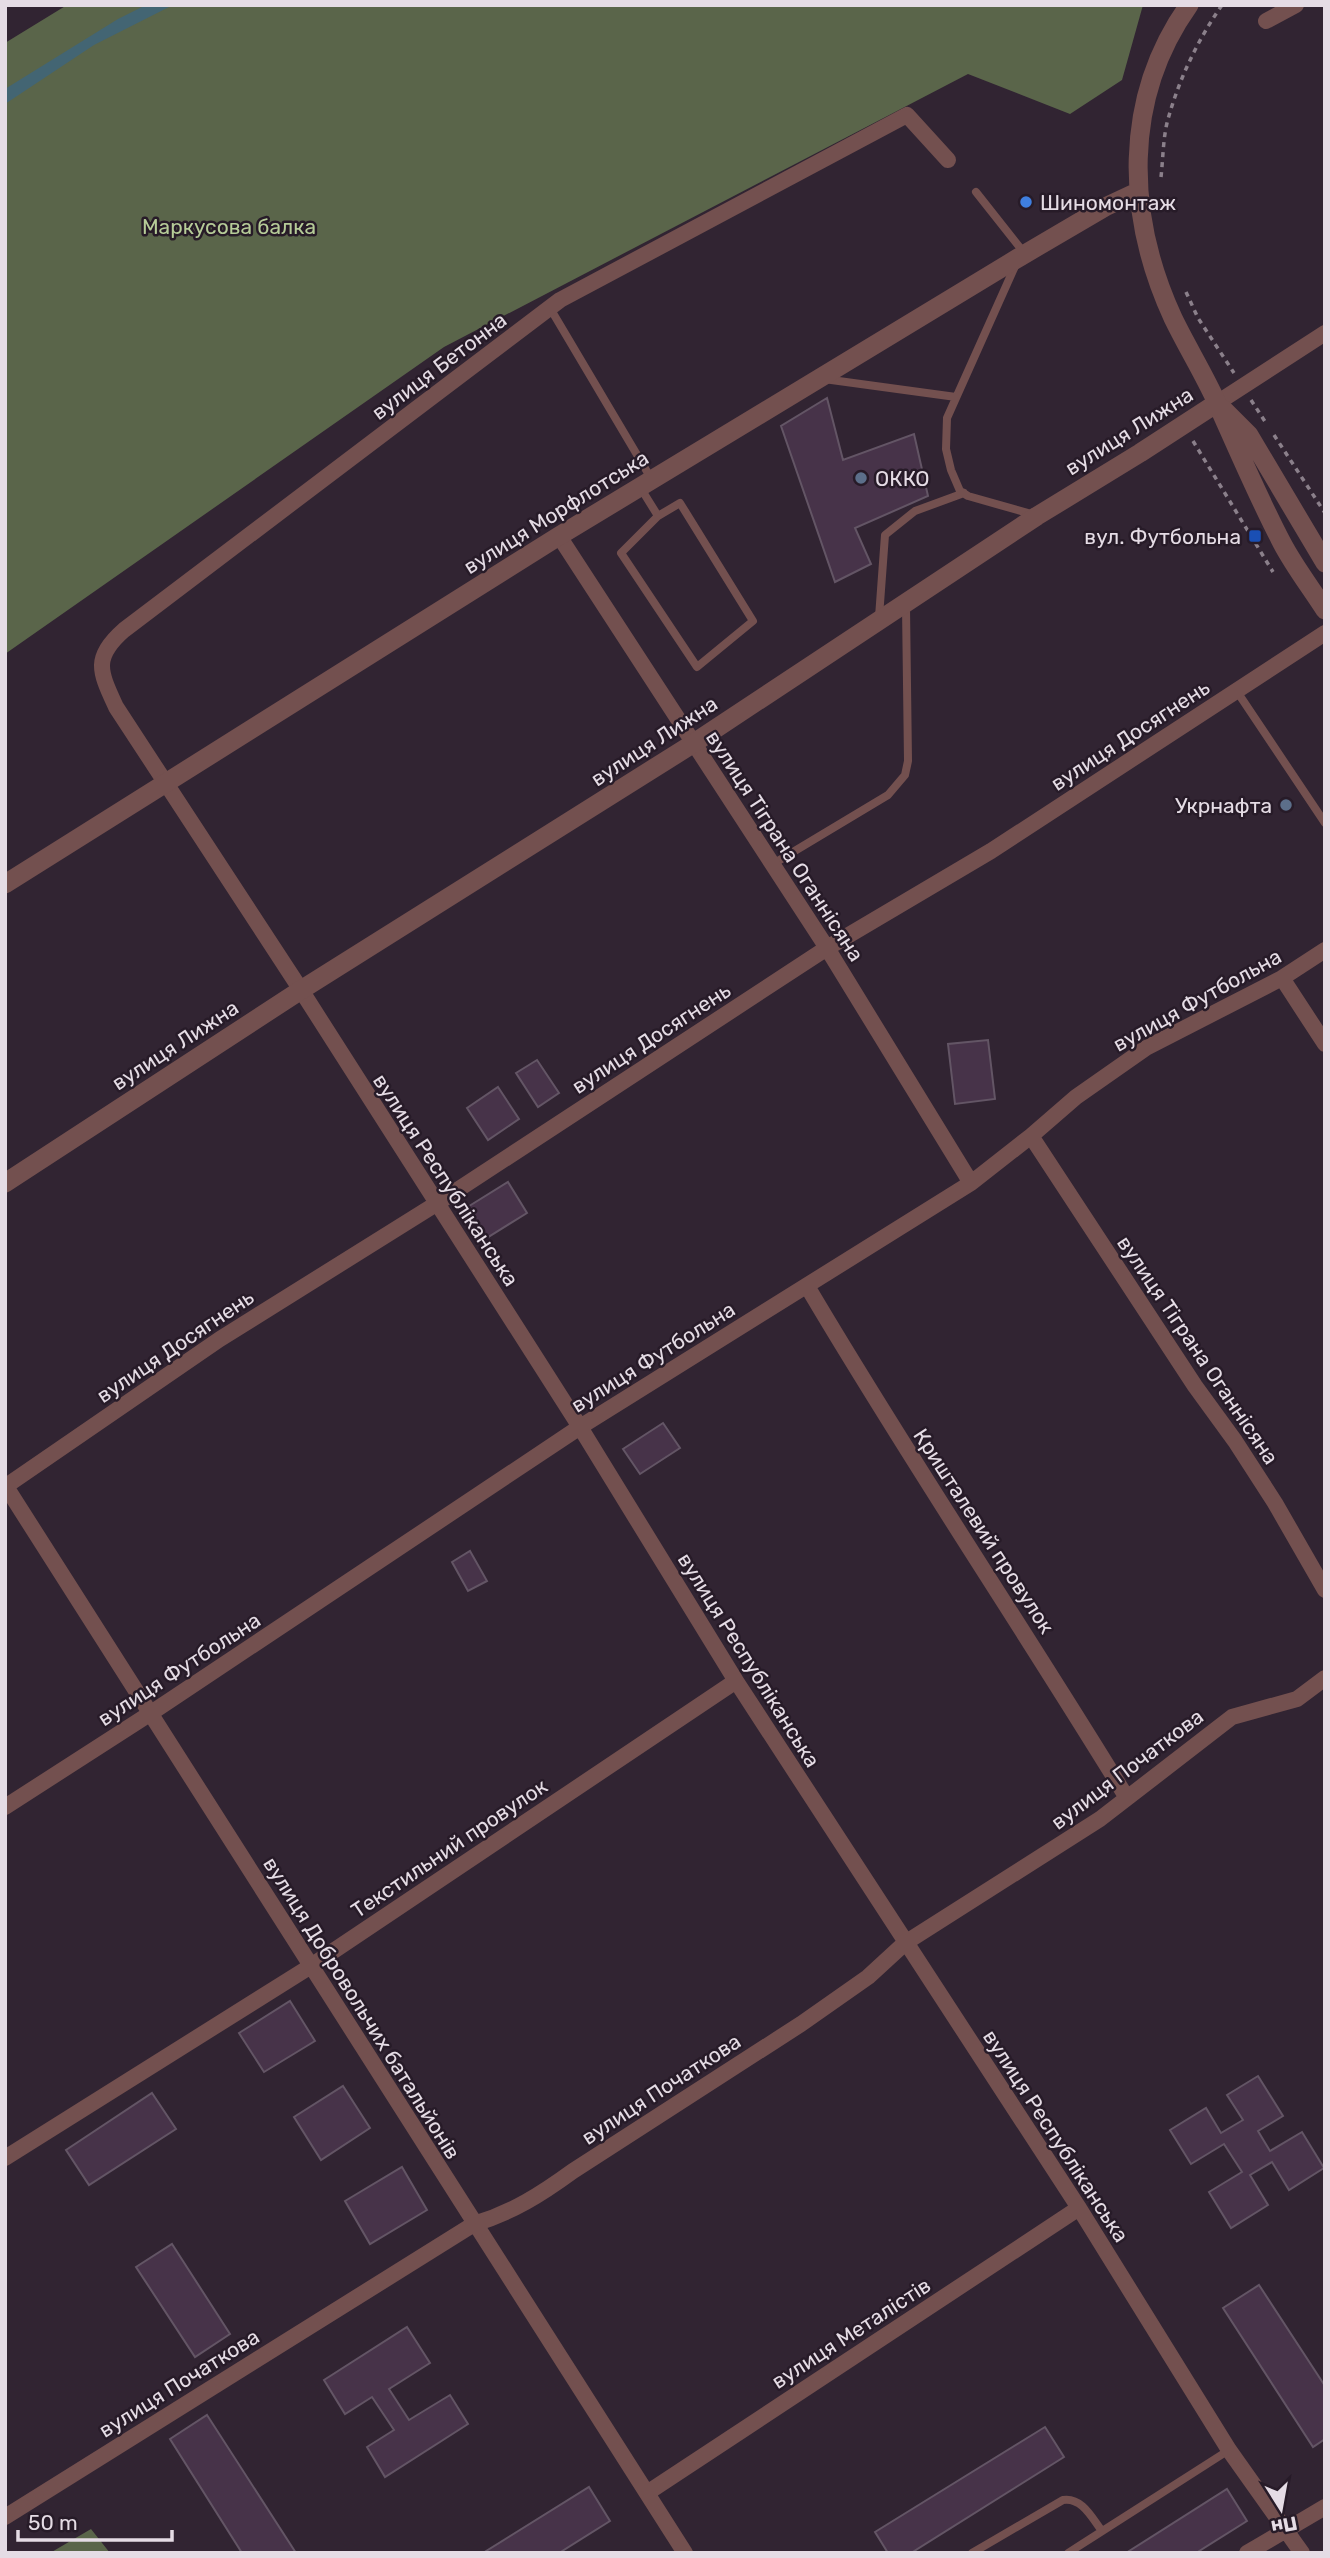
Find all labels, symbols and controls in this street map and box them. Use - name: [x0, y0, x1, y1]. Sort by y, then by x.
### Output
- place label: Шиномонтаж: [1040, 190, 1176, 215]
- marker: Шиномонтаж: [1018, 194, 1034, 210]
- park label: Маркусова балка: [142, 214, 316, 239]
- street label: вулиця Бетонна: [367, 307, 511, 425]
- street label: вулиця Лижна: [1060, 382, 1198, 480]
- street label: вулиця Морфлотська: [459, 445, 653, 579]
- place label: ОККО: [875, 466, 930, 491]
- marker: ОККО: [853, 470, 869, 486]
- place label: вул. Футбольна: [1084, 524, 1241, 549]
- marker: вул. Футбольна: [1247, 528, 1263, 544]
- street label: вулиця Досягнень: [1046, 674, 1214, 796]
- street label: вулиця Лижна: [586, 691, 722, 791]
- street label: вулиця Тіграна Оганнісяна: [701, 726, 869, 966]
- place label: Укрнафта: [1175, 793, 1272, 818]
- marker: Укрнафта: [1278, 797, 1294, 813]
- street label: вулиця Футбольна: [1108, 943, 1286, 1057]
- street label: вулиця Досягнень: [567, 977, 735, 1099]
- street label: вулиця Лижна: [107, 995, 243, 1095]
- street label: вулиця Республіканська: [368, 1069, 524, 1291]
- street label: вулиця Тіграна Оганнісяна: [1112, 1231, 1284, 1469]
- street label: вулиця Досягнень: [92, 1284, 258, 1408]
- street label: вулиця Футбольна: [566, 1296, 740, 1418]
- street label: Кришталевий провулок: [908, 1424, 1060, 1638]
- street label: вулиця Республіканська: [673, 1548, 825, 1772]
- street label: вулиця Футбольна: [93, 1607, 265, 1731]
- street label: вулиця Початкова: [1046, 1704, 1208, 1834]
- street label: Текстильний провулок: [346, 1773, 552, 1923]
- street label: вулиця Добровольчих батальйонів: [258, 1852, 466, 2164]
- street label: вулиця Республіканська: [978, 2025, 1134, 2247]
- street label: вулиця Початкова: [577, 2028, 745, 2150]
- street label: вулиця Металістів: [767, 2272, 935, 2394]
- street label: вулиця Початкова: [94, 2324, 264, 2442]
- north arrow: [1246, 2474, 1316, 2544]
- scale bar: [18, 2498, 172, 2542]
- text: 50 m: [28, 2510, 78, 2535]
- text: Пн: [1269, 2511, 1299, 2539]

